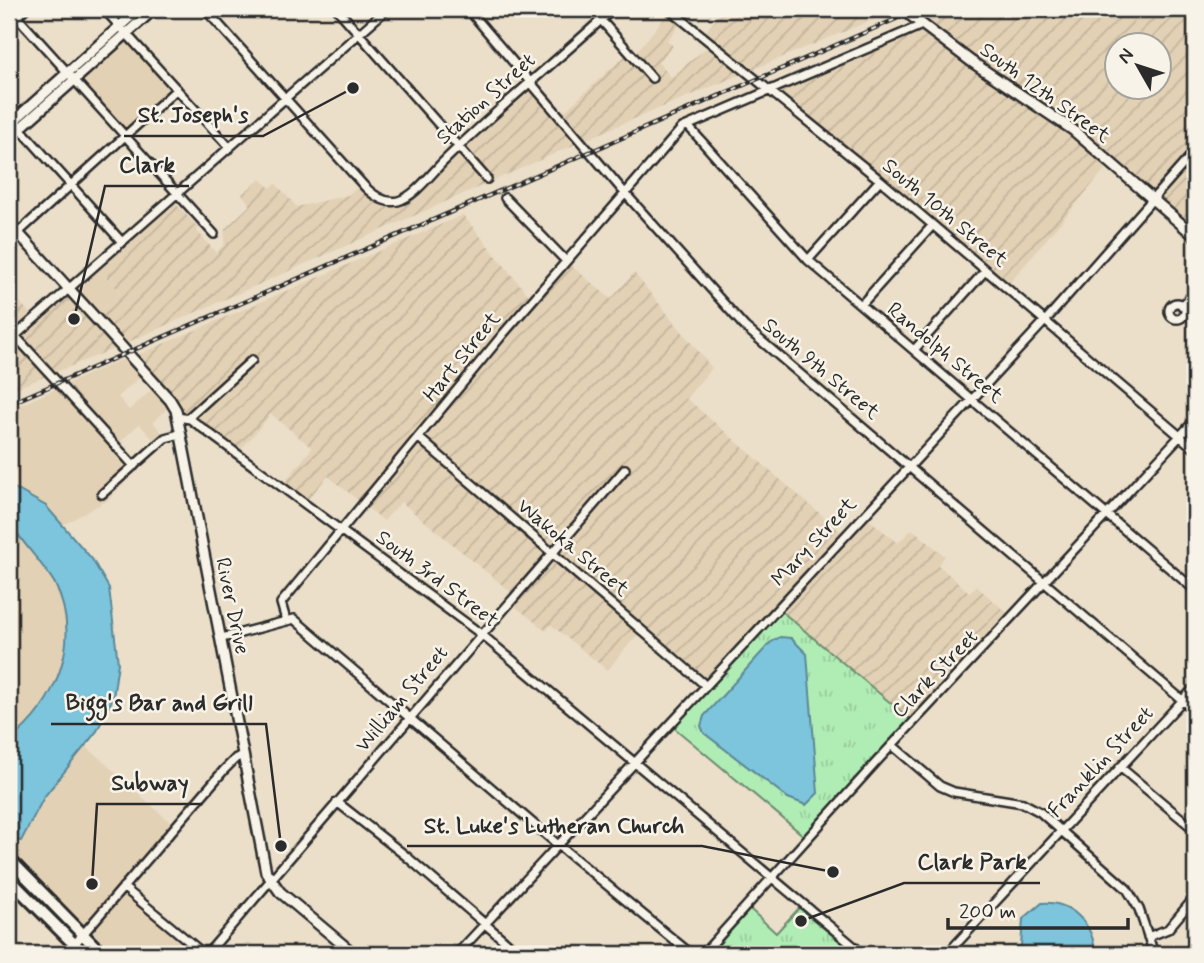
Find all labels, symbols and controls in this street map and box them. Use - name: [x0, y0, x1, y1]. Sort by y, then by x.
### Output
- north arrow: [1102, 32, 1172, 102]
- street label: South 12th Street: [974, 36, 1117, 150]
- text: N: [1112, 43, 1140, 69]
- street label: Station Street: [430, 47, 542, 151]
- callout: St. Joseph's: [124, 92, 263, 136]
- text: St. Joseph's: [138, 101, 249, 131]
- callout: Clark: [105, 142, 189, 186]
- text: Clark: [119, 151, 175, 181]
- street label: South 10th Street: [876, 152, 1014, 274]
- street label: Randolph Street: [881, 296, 1010, 410]
- street label: Hart Street: [417, 305, 508, 408]
- street label: South 9th Street: [756, 312, 886, 427]
- street label: Mary Street: [765, 491, 863, 593]
- street label: Wakoka Street: [511, 493, 636, 604]
- street label: South 3rd Street: [370, 524, 504, 634]
- street label: River Drive: [208, 555, 256, 657]
- street label: Clark Street: [886, 623, 985, 725]
- street label: William Street: [349, 640, 455, 758]
- callout: Bigg's Bar and Grill: [51, 680, 266, 724]
- text: Bigg's Bar and Grill: [66, 689, 253, 722]
- street label: Franklin Street: [1042, 700, 1160, 824]
- callout: Subway: [97, 760, 202, 804]
- text: Subway: [111, 769, 189, 799]
- callout: St. Luke's Lutheran Church: [407, 802, 702, 846]
- text: St. Luke's Lutheran Church: [424, 812, 684, 842]
- callout: Clark Park: [904, 839, 1040, 883]
- text: Clark Park: [917, 848, 1027, 878]
- scale bar: [948, 886, 1129, 930]
- text: 200 m: [959, 898, 1016, 926]

